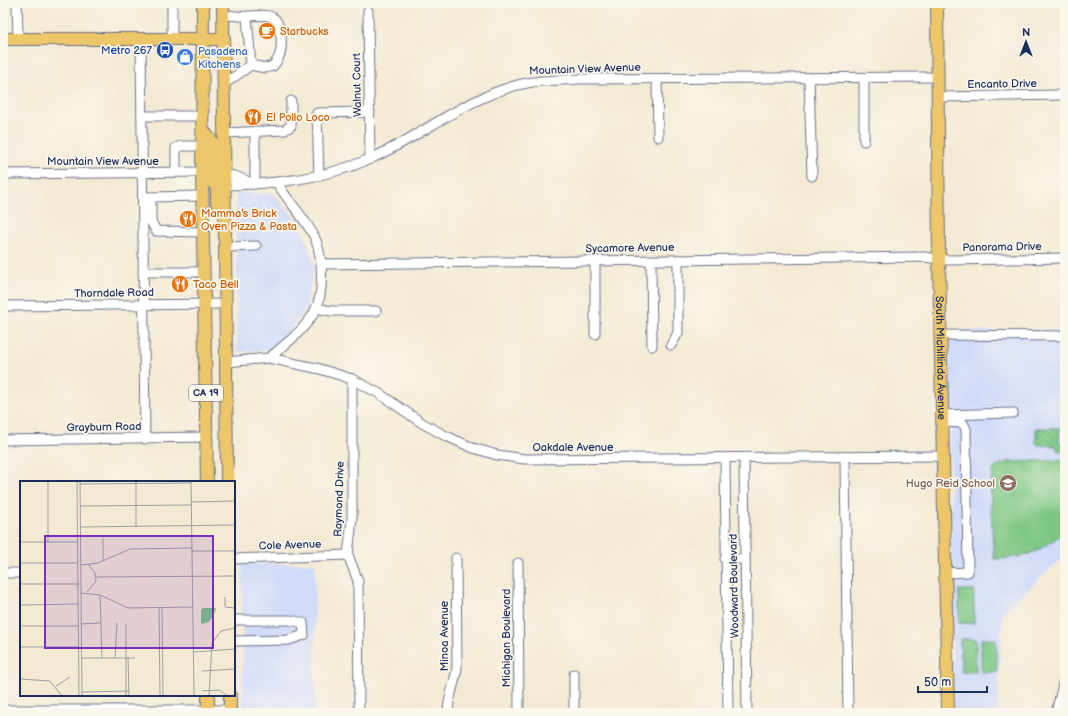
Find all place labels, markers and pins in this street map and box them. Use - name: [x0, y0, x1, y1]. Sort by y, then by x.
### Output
- cafe icon: Starbucks: [257, 21, 277, 41]
- place label: Starbucks: [280, 25, 329, 38]
- bus stop icon: Metro 267: [155, 40, 175, 60]
- place label: Metro 267: [101, 44, 153, 57]
- place label: Pasadena Kitchens: [198, 45, 248, 71]
- shop icon: Pasadena Kitchens: [175, 47, 195, 67]
- restaurant icon: El Pollo Loco: [243, 107, 263, 127]
- place label: El Pollo Loco: [266, 111, 330, 124]
- place label: Mamma's Brick Oven Pizza & Pasta: [201, 207, 297, 233]
- restaurant icon: Mamma's Brick Oven Pizza & Pasta: [178, 209, 198, 229]
- restaurant icon: Taco Bell: [170, 274, 190, 294]
- place label: Taco Bell: [193, 278, 239, 291]
- school or university icon: Hugo Reid School: [998, 473, 1018, 493]
- place label: Hugo Reid School: [906, 477, 995, 490]

